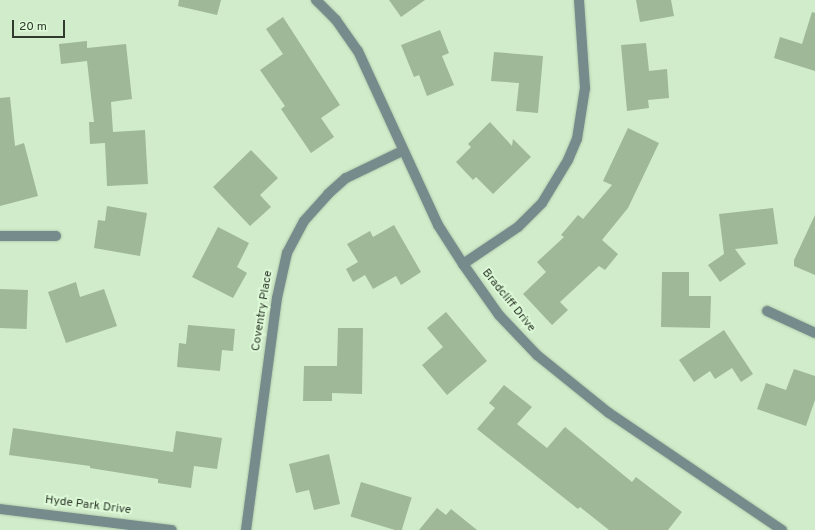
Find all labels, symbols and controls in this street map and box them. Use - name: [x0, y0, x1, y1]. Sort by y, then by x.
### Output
- scale bar: [14, 12, 67, 38]
- text: 20 m: [19, 19, 47, 35]
- street label: Bradcliff Drive: [478, 267, 538, 335]
- street label: Coventry Place: [250, 270, 276, 352]
- street label: Hyde Park Drive: [44, 494, 132, 518]

